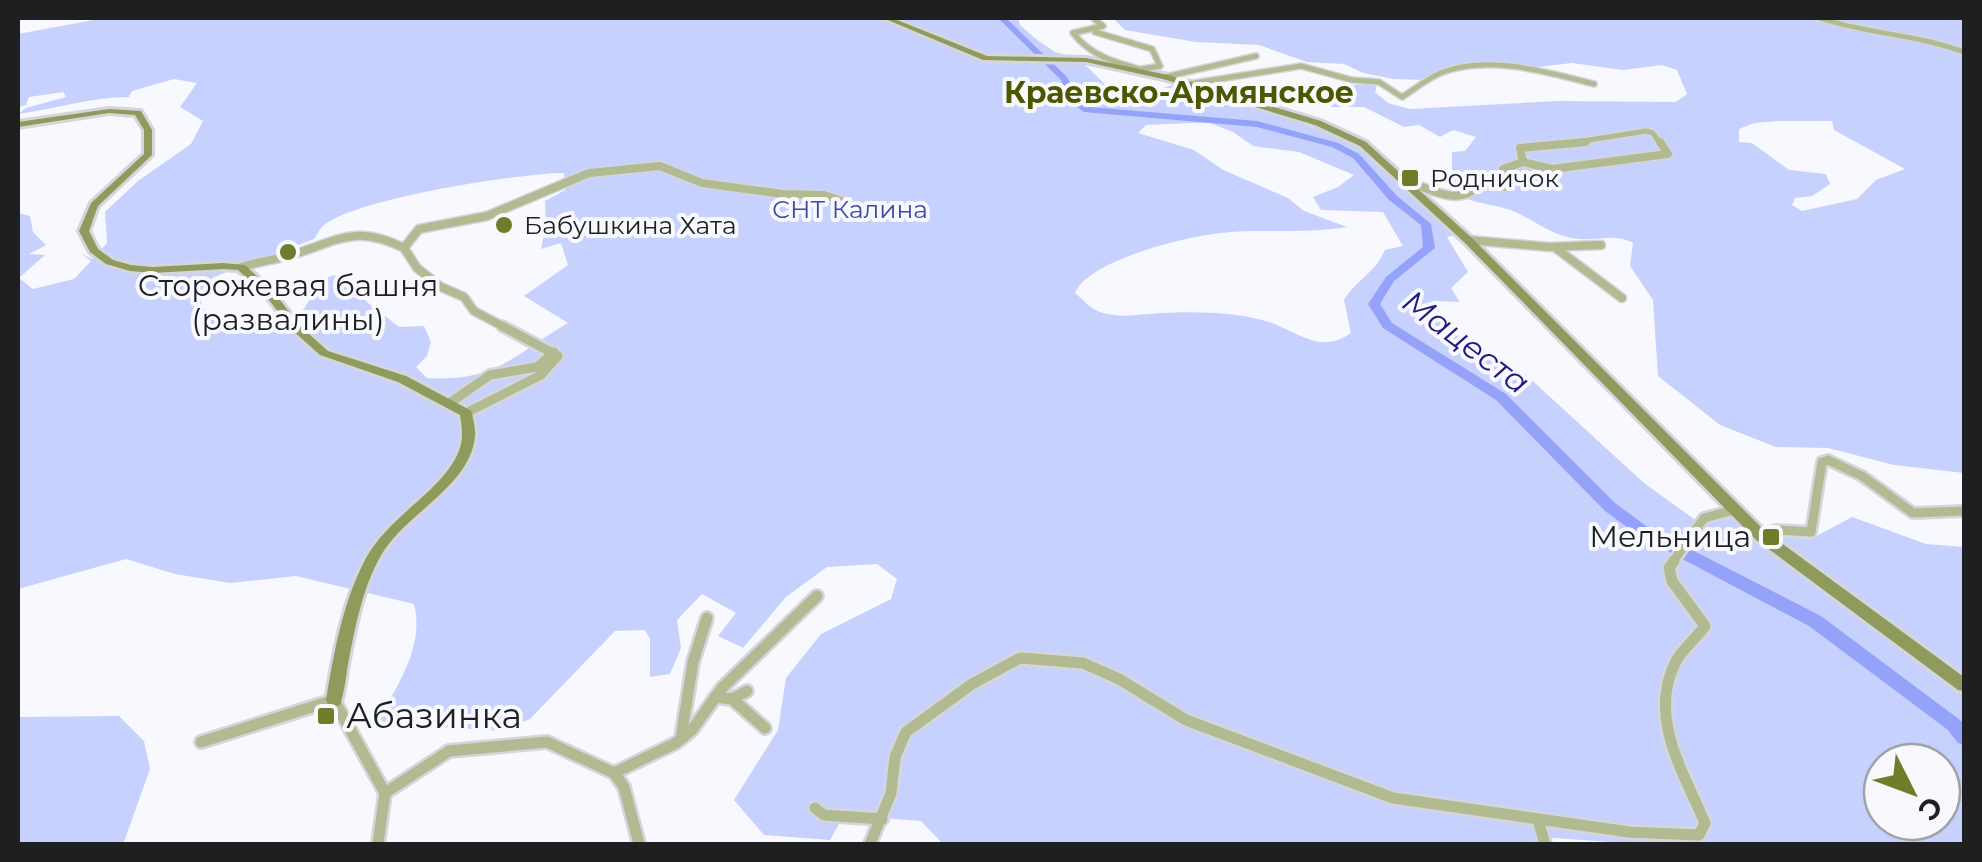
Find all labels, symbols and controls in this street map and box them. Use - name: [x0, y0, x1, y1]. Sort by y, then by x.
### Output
- district label: Краевско-Армянское: [1004, 74, 1354, 111]
- place label: Родничок: [1430, 163, 1559, 193]
- marker: Родничок: [1399, 167, 1421, 189]
- park label: СНТ Калина: [772, 194, 928, 224]
- place label: Бабушкина Хата: [524, 210, 737, 240]
- marker: Бабушкина Хата: [493, 214, 515, 236]
- marker: Сторожевая башня (развалины): [277, 241, 299, 263]
- place label: Сторожевая башня (развалины): [138, 267, 438, 338]
- water label: Мацеста: [1395, 281, 1537, 402]
- place label: Мельница: [1589, 518, 1751, 555]
- marker: Мельница: [1760, 526, 1782, 548]
- place label: Абазинка: [346, 694, 522, 737]
- marker: Абазинка: [315, 705, 337, 727]
- north arrow: [1862, 742, 1962, 842]
- text: С: [1911, 790, 1950, 828]

